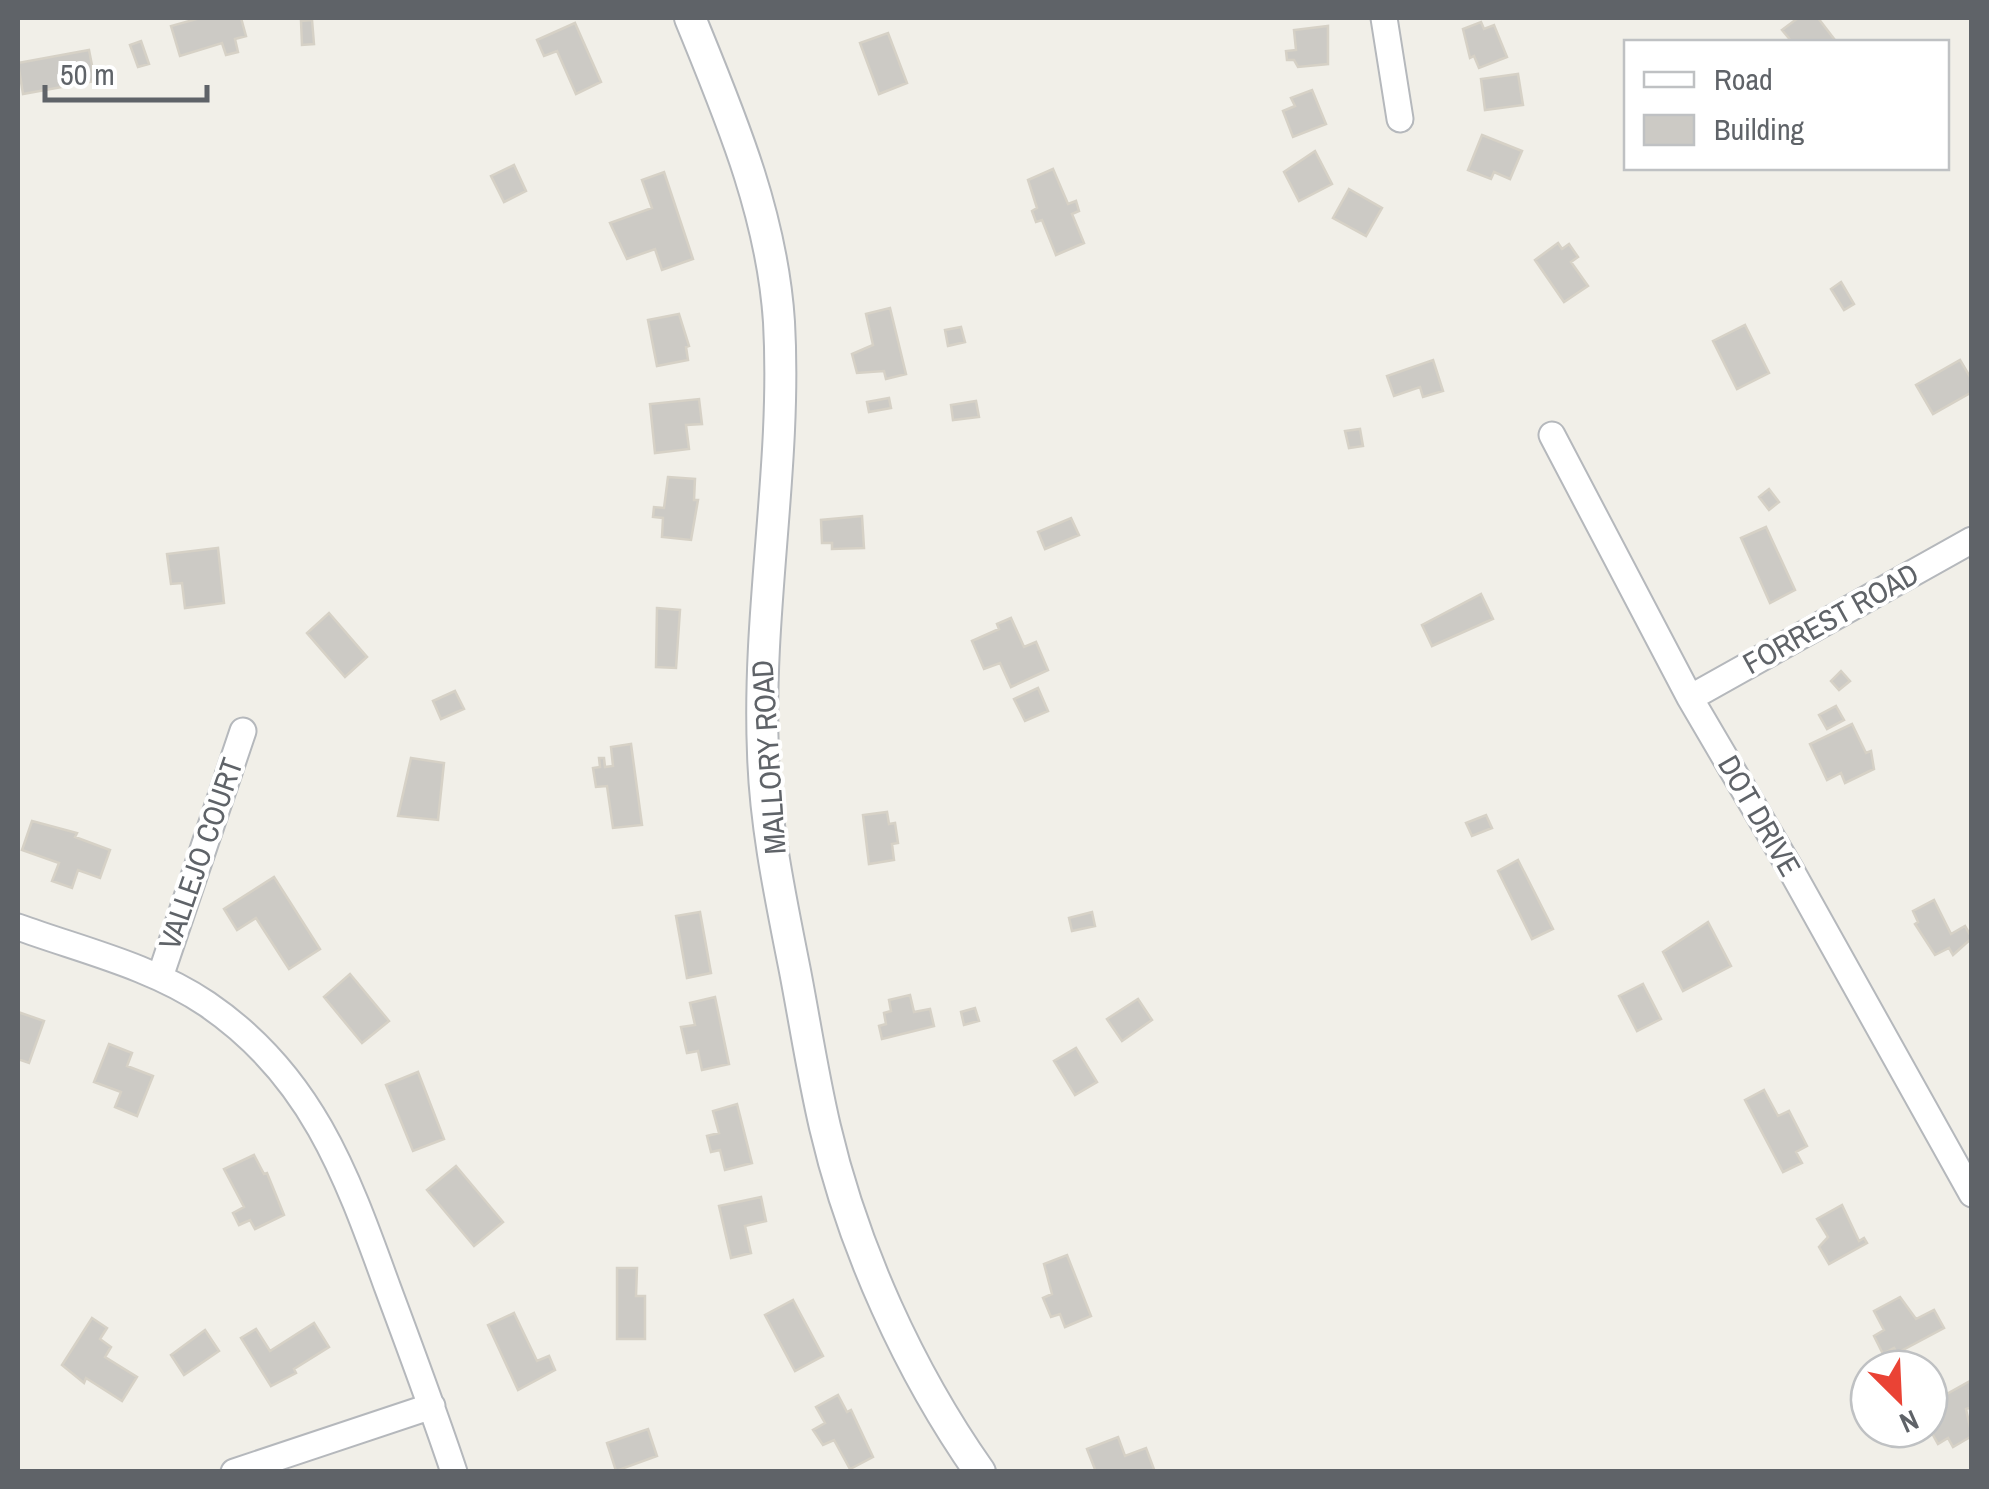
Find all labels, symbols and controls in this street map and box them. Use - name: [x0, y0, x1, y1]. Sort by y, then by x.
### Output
- scale bar: [45, 40, 208, 102]
- legend: [1624, 40, 1949, 170]
- text: 50 m: [60, 54, 115, 94]
- text: Road: [1714, 59, 1773, 99]
- text: Building: [1714, 109, 1805, 149]
- street label: FORREST ROAD: [1736, 553, 1926, 683]
- street label: MALLORY ROAD: [741, 659, 795, 856]
- street label: DOT DRIVE: [1709, 748, 1811, 883]
- street label: VALLEJO COURT: [149, 753, 252, 955]
- north arrow: [1849, 1349, 1949, 1449]
- text: N: [1894, 1401, 1924, 1443]

